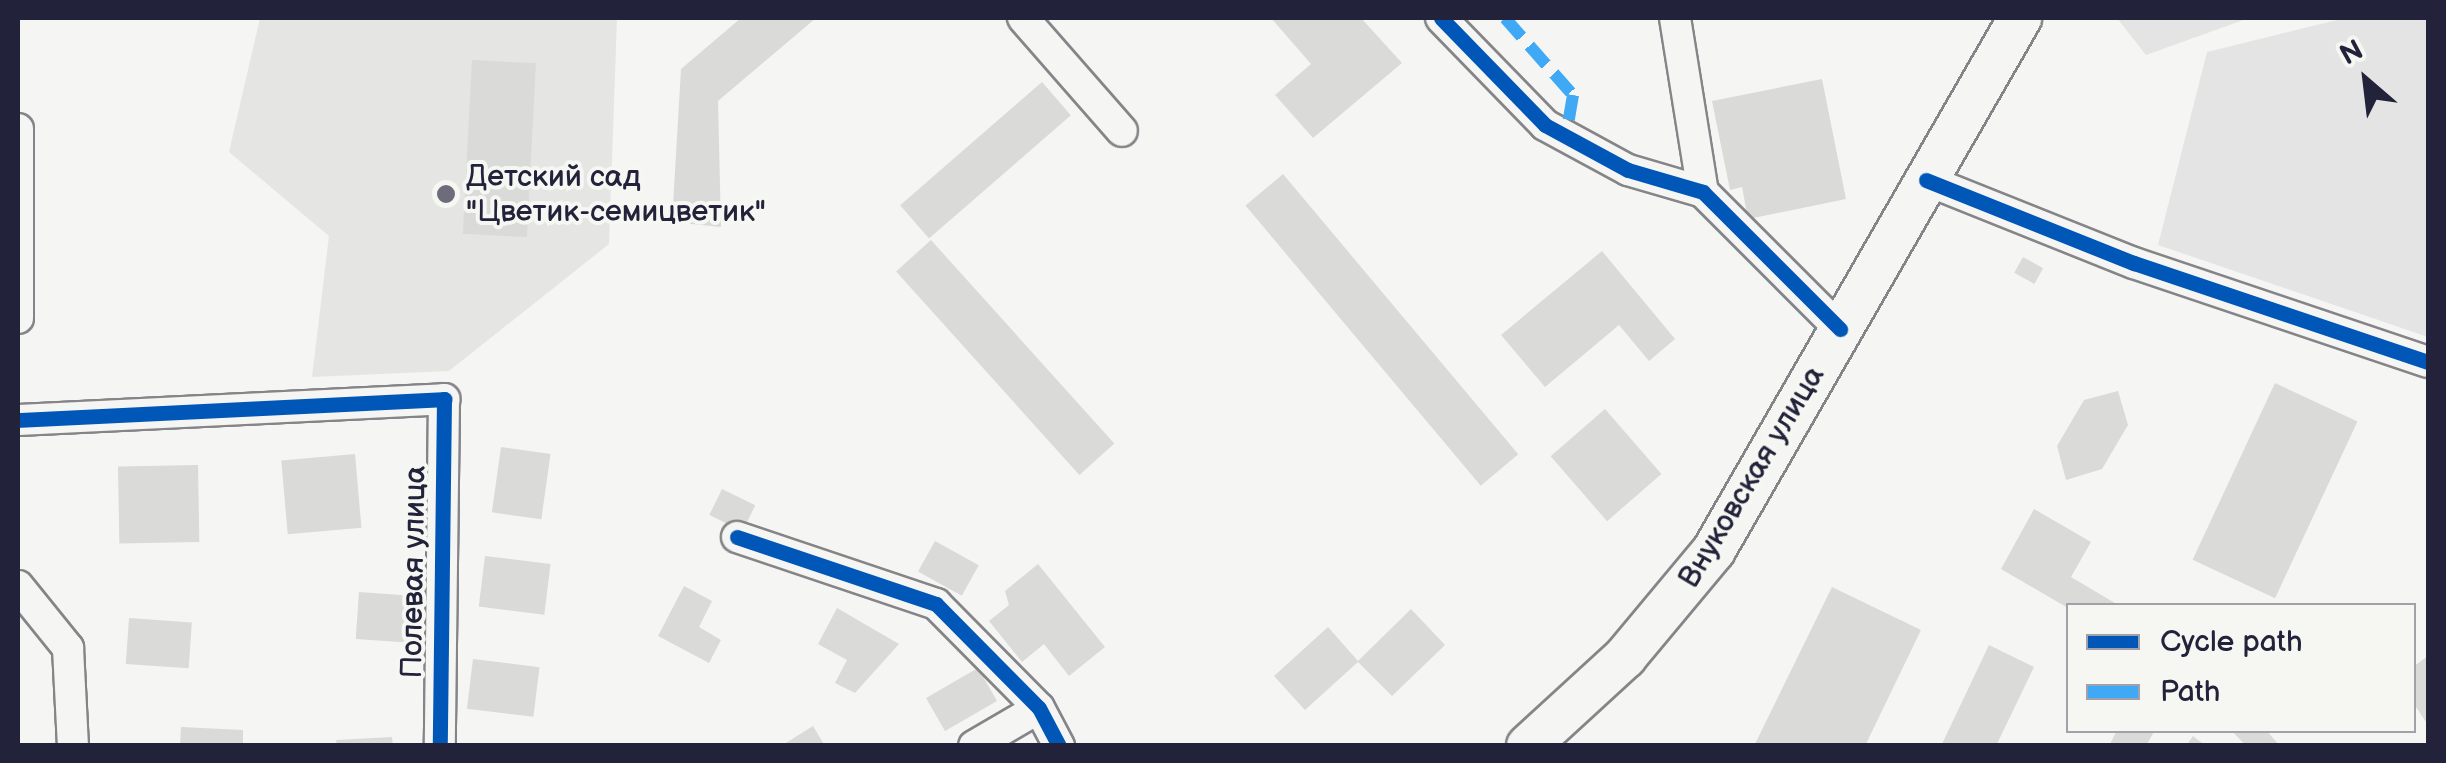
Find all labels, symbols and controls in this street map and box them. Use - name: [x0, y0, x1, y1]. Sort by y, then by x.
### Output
- north arrow: [2316, 30, 2416, 130]
- text: N: [2335, 34, 2369, 73]
- place label: Детский сад "Цветик-семицветик": [466, 159, 766, 230]
- marker: Детский сад "Цветик-семицветик": [435, 183, 457, 205]
- street label: Внуковская улица: [1672, 360, 1832, 594]
- street label: Полевая улица: [394, 465, 434, 679]
- legend: [2066, 603, 2416, 733]
- text: Cycle path: [2160, 624, 2303, 660]
- text: Path: [2160, 674, 2220, 710]

